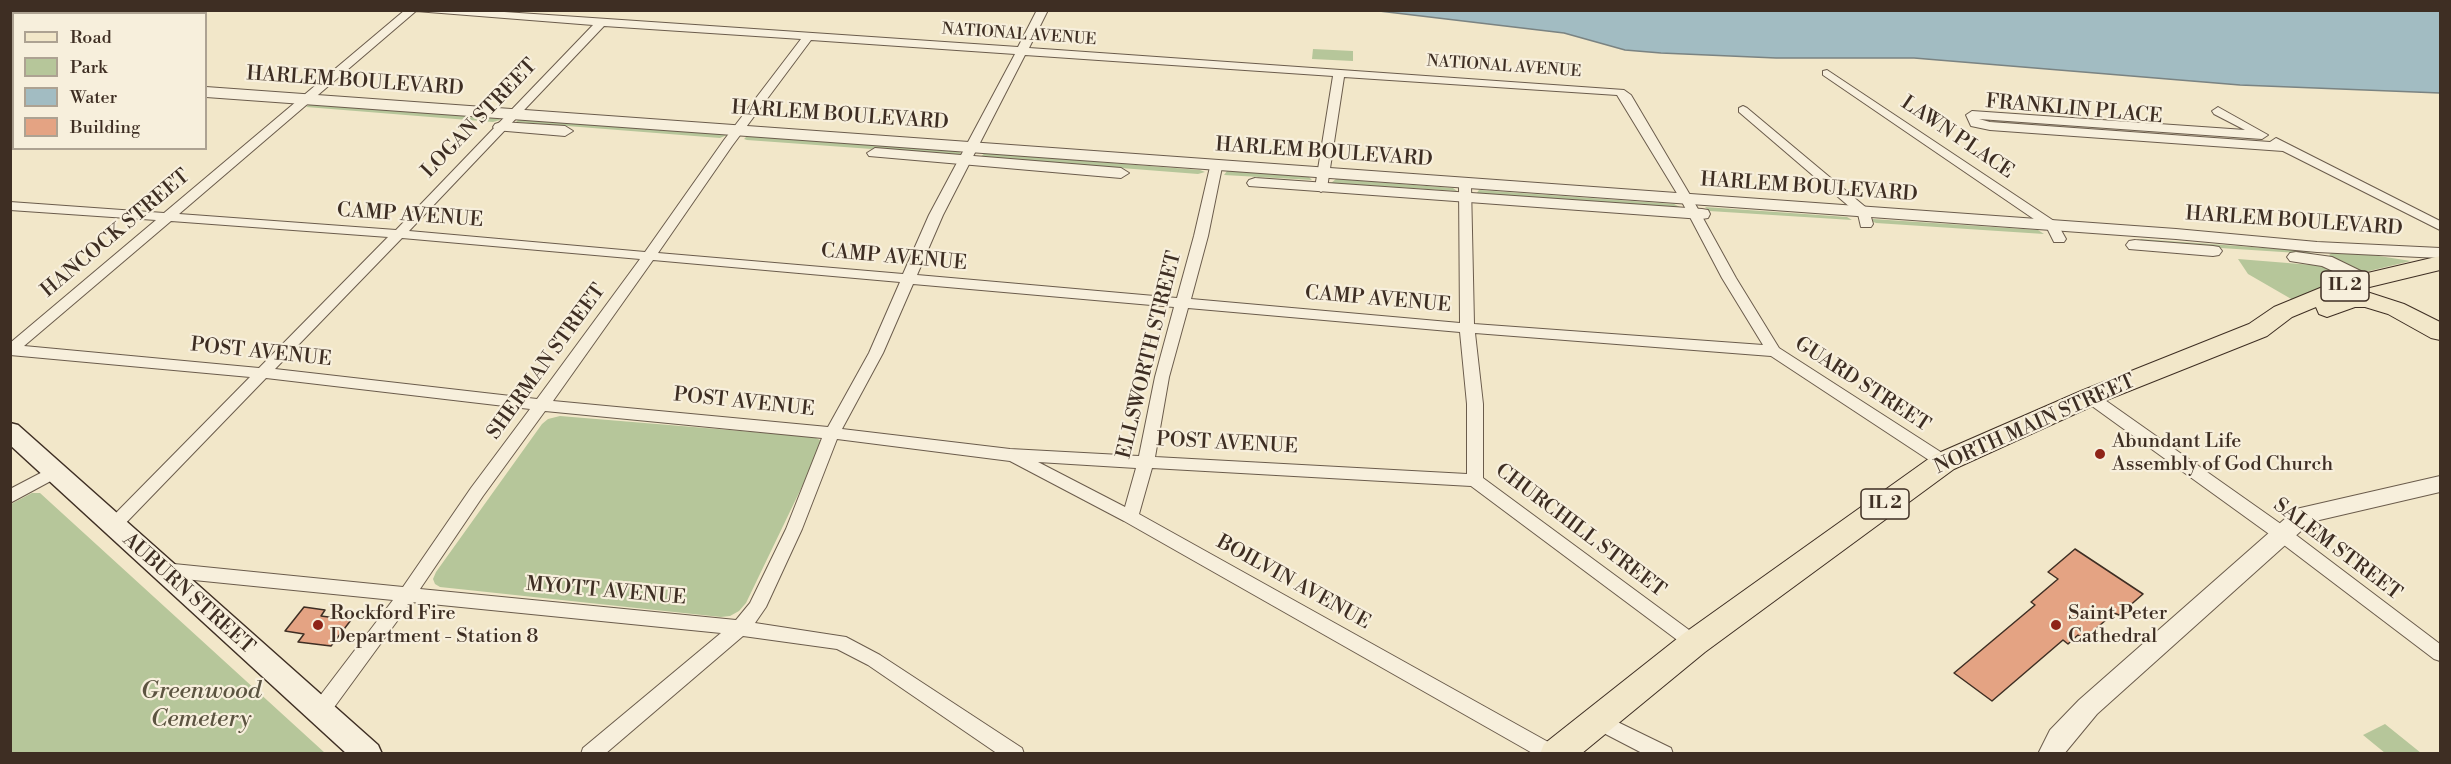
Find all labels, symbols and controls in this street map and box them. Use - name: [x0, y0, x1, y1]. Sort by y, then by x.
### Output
- legend: [12, 12, 207, 150]
- street label: NATIONAL AVENUE: [941, 20, 1097, 50]
- text: Road: [70, 26, 112, 49]
- street label: NATIONAL AVENUE: [1426, 52, 1582, 82]
- street label: LOGAN STREET: [417, 55, 543, 183]
- text: Park: [70, 56, 107, 79]
- street label: HARLEM BOULEVARD: [246, 62, 464, 102]
- text: Water: [70, 86, 117, 109]
- street label: FRANKLIN PLACE: [1985, 90, 2163, 130]
- street label: LAWN PLACE: [1896, 91, 2018, 185]
- street label: HARLEM BOULEVARD: [731, 96, 949, 136]
- text: Building: [70, 116, 140, 139]
- street label: HARLEM BOULEVARD: [1215, 133, 1433, 173]
- street label: HANCOCK STREET: [37, 165, 195, 303]
- street label: HARLEM BOULEVARD: [1700, 168, 1918, 208]
- street label: CAMP AVENUE: [336, 199, 484, 233]
- street label: HARLEM BOULEVARD: [2185, 202, 2403, 242]
- street label: CAMP AVENUE: [820, 240, 968, 276]
- street label: ELLSWORTH STREET: [1113, 249, 1187, 461]
- road number: IL 2: [2321, 271, 2369, 301]
- street label: SHERMAN STREET: [483, 280, 611, 444]
- street label: CAMP AVENUE: [1304, 282, 1452, 318]
- street label: GUARD STREET: [1790, 332, 1934, 438]
- street label: POST AVENUE: [189, 334, 333, 372]
- street label: NORTH MAIN STREET: [1931, 370, 2139, 480]
- street label: POST AVENUE: [672, 384, 816, 422]
- street label: POST AVENUE: [1156, 428, 1298, 460]
- place label: Abundant Life Assembly of God Church: [2112, 430, 2333, 477]
- marker: Abundant Life Assembly of God Church: [2093, 447, 2107, 461]
- street label: CHURCHILL STREET: [1490, 459, 1670, 603]
- road number: IL 2: [1861, 489, 1909, 519]
- street label: SALEM STREET: [2268, 494, 2406, 606]
- street label: AUBURN STREET: [117, 528, 259, 660]
- street label: BOILVIN AVENUE: [1212, 531, 1374, 635]
- street label: MYOTT AVENUE: [525, 573, 687, 611]
- place label: Rockford Fire Department - Station 8: [330, 602, 539, 649]
- place label: Saint Peter Cathedral: [2068, 602, 2167, 649]
- marker: Rockford Fire Department - Station 8: [311, 618, 325, 632]
- marker: Saint Peter Cathedral: [2049, 618, 2063, 632]
- park label: Greenwood Cemetery: [141, 678, 261, 734]

